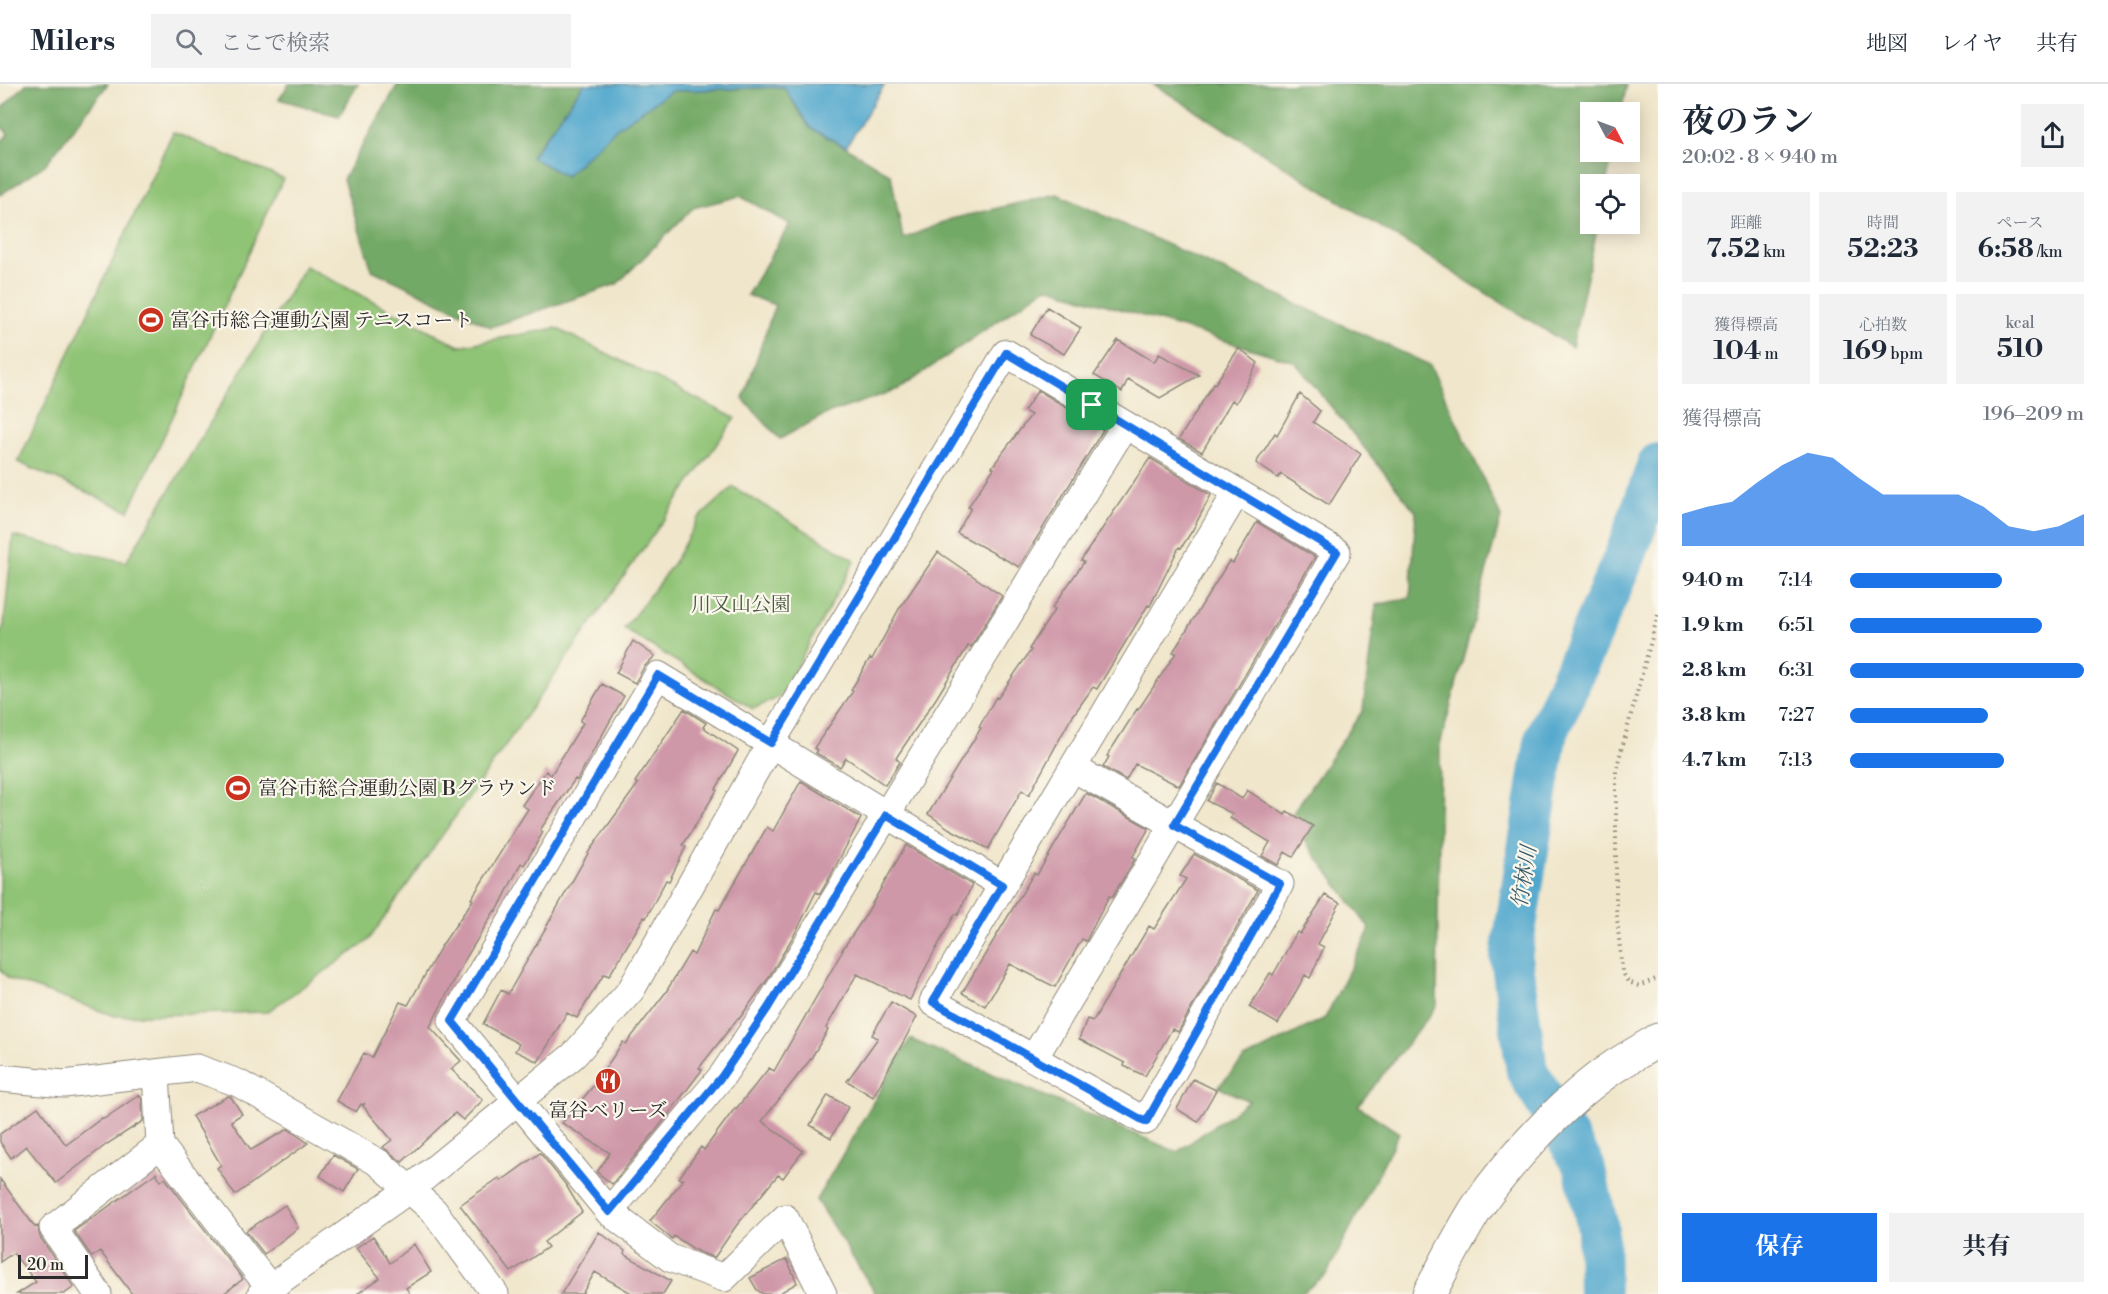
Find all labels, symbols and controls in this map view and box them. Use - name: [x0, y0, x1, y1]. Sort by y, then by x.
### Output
- search box: [151, 14, 571, 68]
- text: Milers: [30, 24, 115, 59]
- icon: search: [172, 25, 205, 58]
- text: ここで検索: [220, 30, 330, 57]
- text: 地図: [1866, 31, 1908, 57]
- text: レイヤ: [1941, 31, 2003, 57]
- text: 共有: [2036, 31, 2078, 57]
- north arrow: [1580, 102, 1640, 162]
- map controls: [1580, 102, 1640, 234]
- text: 夜のラン: [1682, 102, 1814, 143]
- button: share: [2021, 104, 2084, 167]
- text: 20:02 · 8 × 940 m: [1682, 145, 1838, 170]
- button: locate: [1580, 174, 1640, 234]
- text: 距離: [1730, 213, 1762, 233]
- text: 時間: [1867, 213, 1899, 233]
- text: ペース: [1996, 213, 2044, 233]
- text: 7.52: [1706, 233, 1760, 265]
- text: 52:23: [1847, 233, 1919, 265]
- text: 6:58: [1978, 233, 2034, 265]
- text: km: [1760, 242, 1786, 262]
- text: /km: [2034, 242, 2062, 262]
- sports icon: 富谷市総合運動公園 テニスコート: [136, 305, 166, 335]
- place label: 富谷市総合運動公園 テニスコート: [170, 309, 473, 334]
- text: kcal: [2005, 313, 2035, 333]
- text: 獲得標高: [1714, 315, 1778, 335]
- text: 心拍数: [1859, 315, 1907, 335]
- text: 510: [1997, 333, 2043, 365]
- text: 104: [1713, 335, 1761, 367]
- text: 169: [1843, 335, 1887, 367]
- text: m: [1761, 344, 1779, 364]
- text: bpm: [1887, 344, 1923, 364]
- pin: [1066, 379, 1117, 430]
- icon: arrive: [1075, 388, 1108, 421]
- text: 196–209 m: [1983, 402, 2084, 427]
- text: 獲得標高: [1682, 407, 1762, 432]
- text: 940 m: [1682, 568, 1744, 593]
- text: 7:14: [1778, 568, 1813, 593]
- park label: 川又山公園: [691, 593, 791, 618]
- text: 1.9 km: [1682, 613, 1744, 638]
- text: 6:51: [1778, 613, 1814, 638]
- text: 2.8 km: [1682, 658, 1746, 683]
- text: 6:31: [1778, 658, 1814, 683]
- text: 3.8 km: [1682, 703, 1746, 728]
- text: 7:27: [1778, 703, 1814, 728]
- text: 4.7 km: [1682, 748, 1746, 773]
- text: 7:13: [1778, 748, 1813, 773]
- sports icon: 富谷市総合運動公園 Bグラウンド: [223, 773, 253, 803]
- place label: 富谷市総合運動公園 Bグラウンド: [258, 777, 556, 802]
- water label: 竹林川: [1507, 842, 1543, 910]
- restaurant icon: 富谷ベリーズ: [593, 1066, 623, 1096]
- place label: 富谷ベリーズ: [549, 1099, 668, 1124]
- button: 保存: [1682, 1213, 1877, 1282]
- button: 共有: [1889, 1213, 2084, 1282]
- scale bar: [18, 1252, 88, 1280]
- text: 20 m: [27, 1255, 64, 1275]

